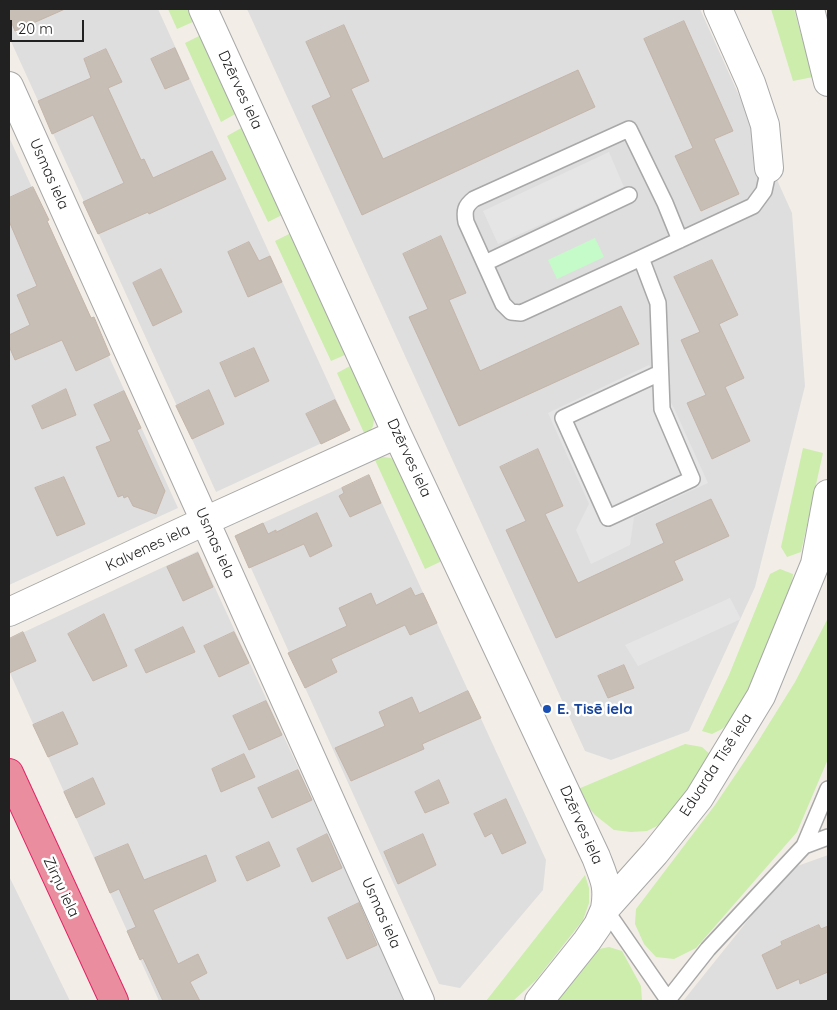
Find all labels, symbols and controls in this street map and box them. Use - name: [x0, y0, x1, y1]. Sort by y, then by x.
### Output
- scale bar: [12, 10, 86, 42]
- text: 20 m: [18, 19, 53, 38]
- street label: Dzērves iela: [214, 48, 266, 132]
- street label: Usmas iela: [25, 136, 73, 212]
- street label: Dzērves iela: [383, 416, 435, 500]
- street label: Usmas iela: [191, 505, 239, 581]
- street label: Kalvenes iela: [103, 521, 193, 575]
- place label: E. Tisē iela: [557, 700, 633, 718]
- marker: E. Tisē iela: [541, 703, 553, 715]
- street label: Eduarda Tisē iela: [676, 710, 756, 820]
- street label: Dzērves iela: [556, 783, 606, 867]
- street label: Zirņu iela: [39, 854, 83, 920]
- street label: Usmas iela: [357, 875, 405, 951]

